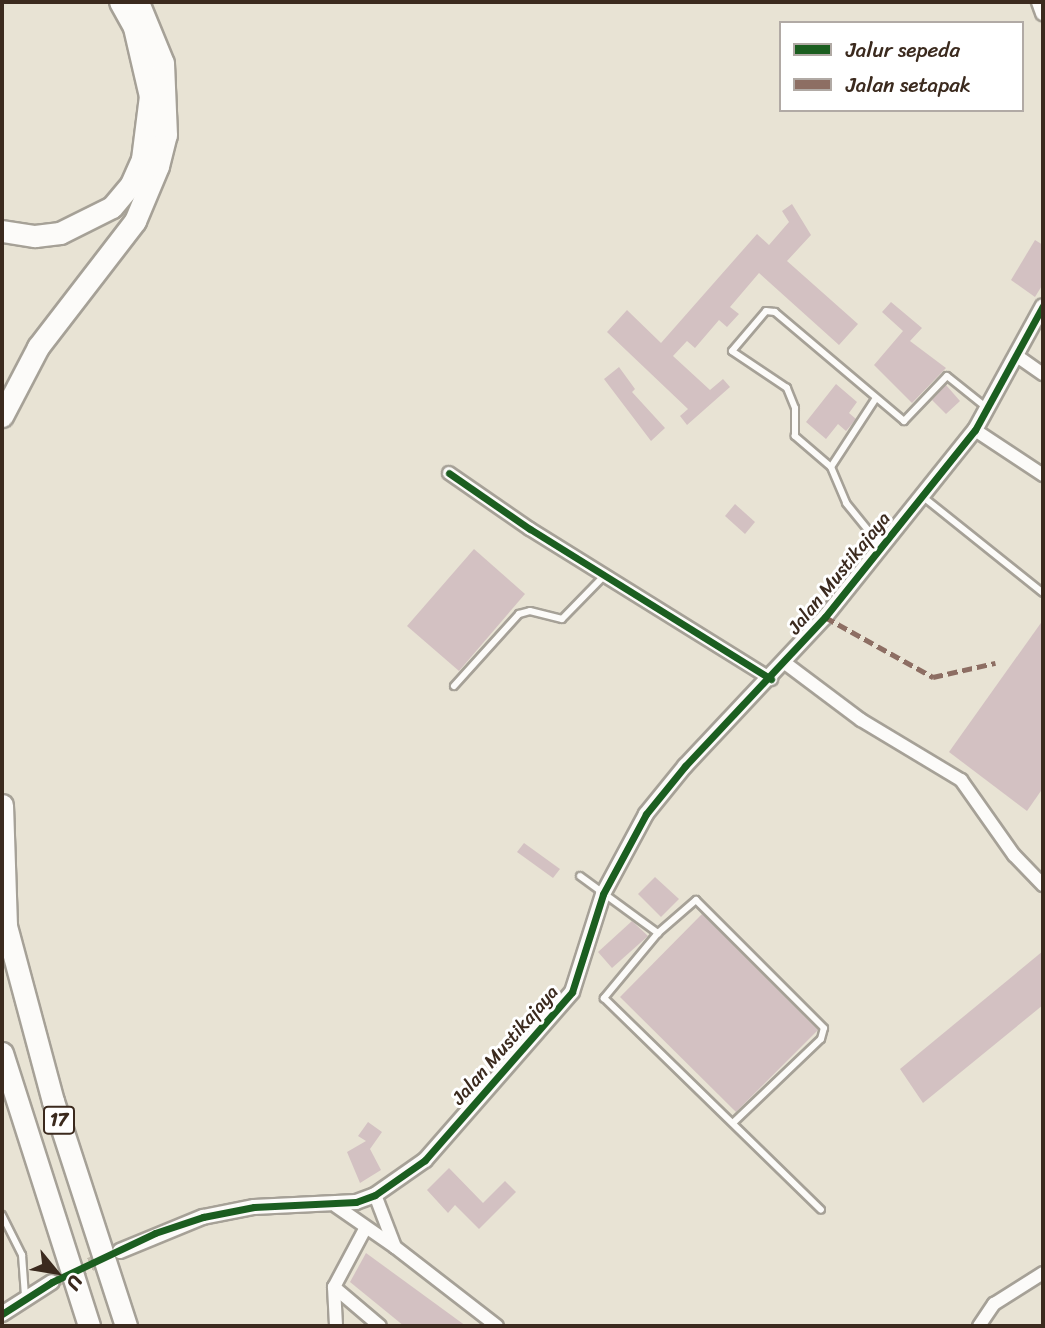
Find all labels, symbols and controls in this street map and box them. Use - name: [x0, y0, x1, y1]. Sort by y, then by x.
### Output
- legend: [779, 21, 1024, 112]
- text: Jalur sepeda: [846, 31, 960, 69]
- text: Jalan setapak: [846, 66, 971, 104]
- street label: Jalan Mustikajaya: [783, 507, 895, 639]
- street label: Jalan Mustikajaya: [447, 980, 563, 1110]
- road number: 17: [42, 1106, 76, 1134]
- north arrow: [21, 1237, 91, 1307]
- text: U: [57, 1269, 92, 1296]

